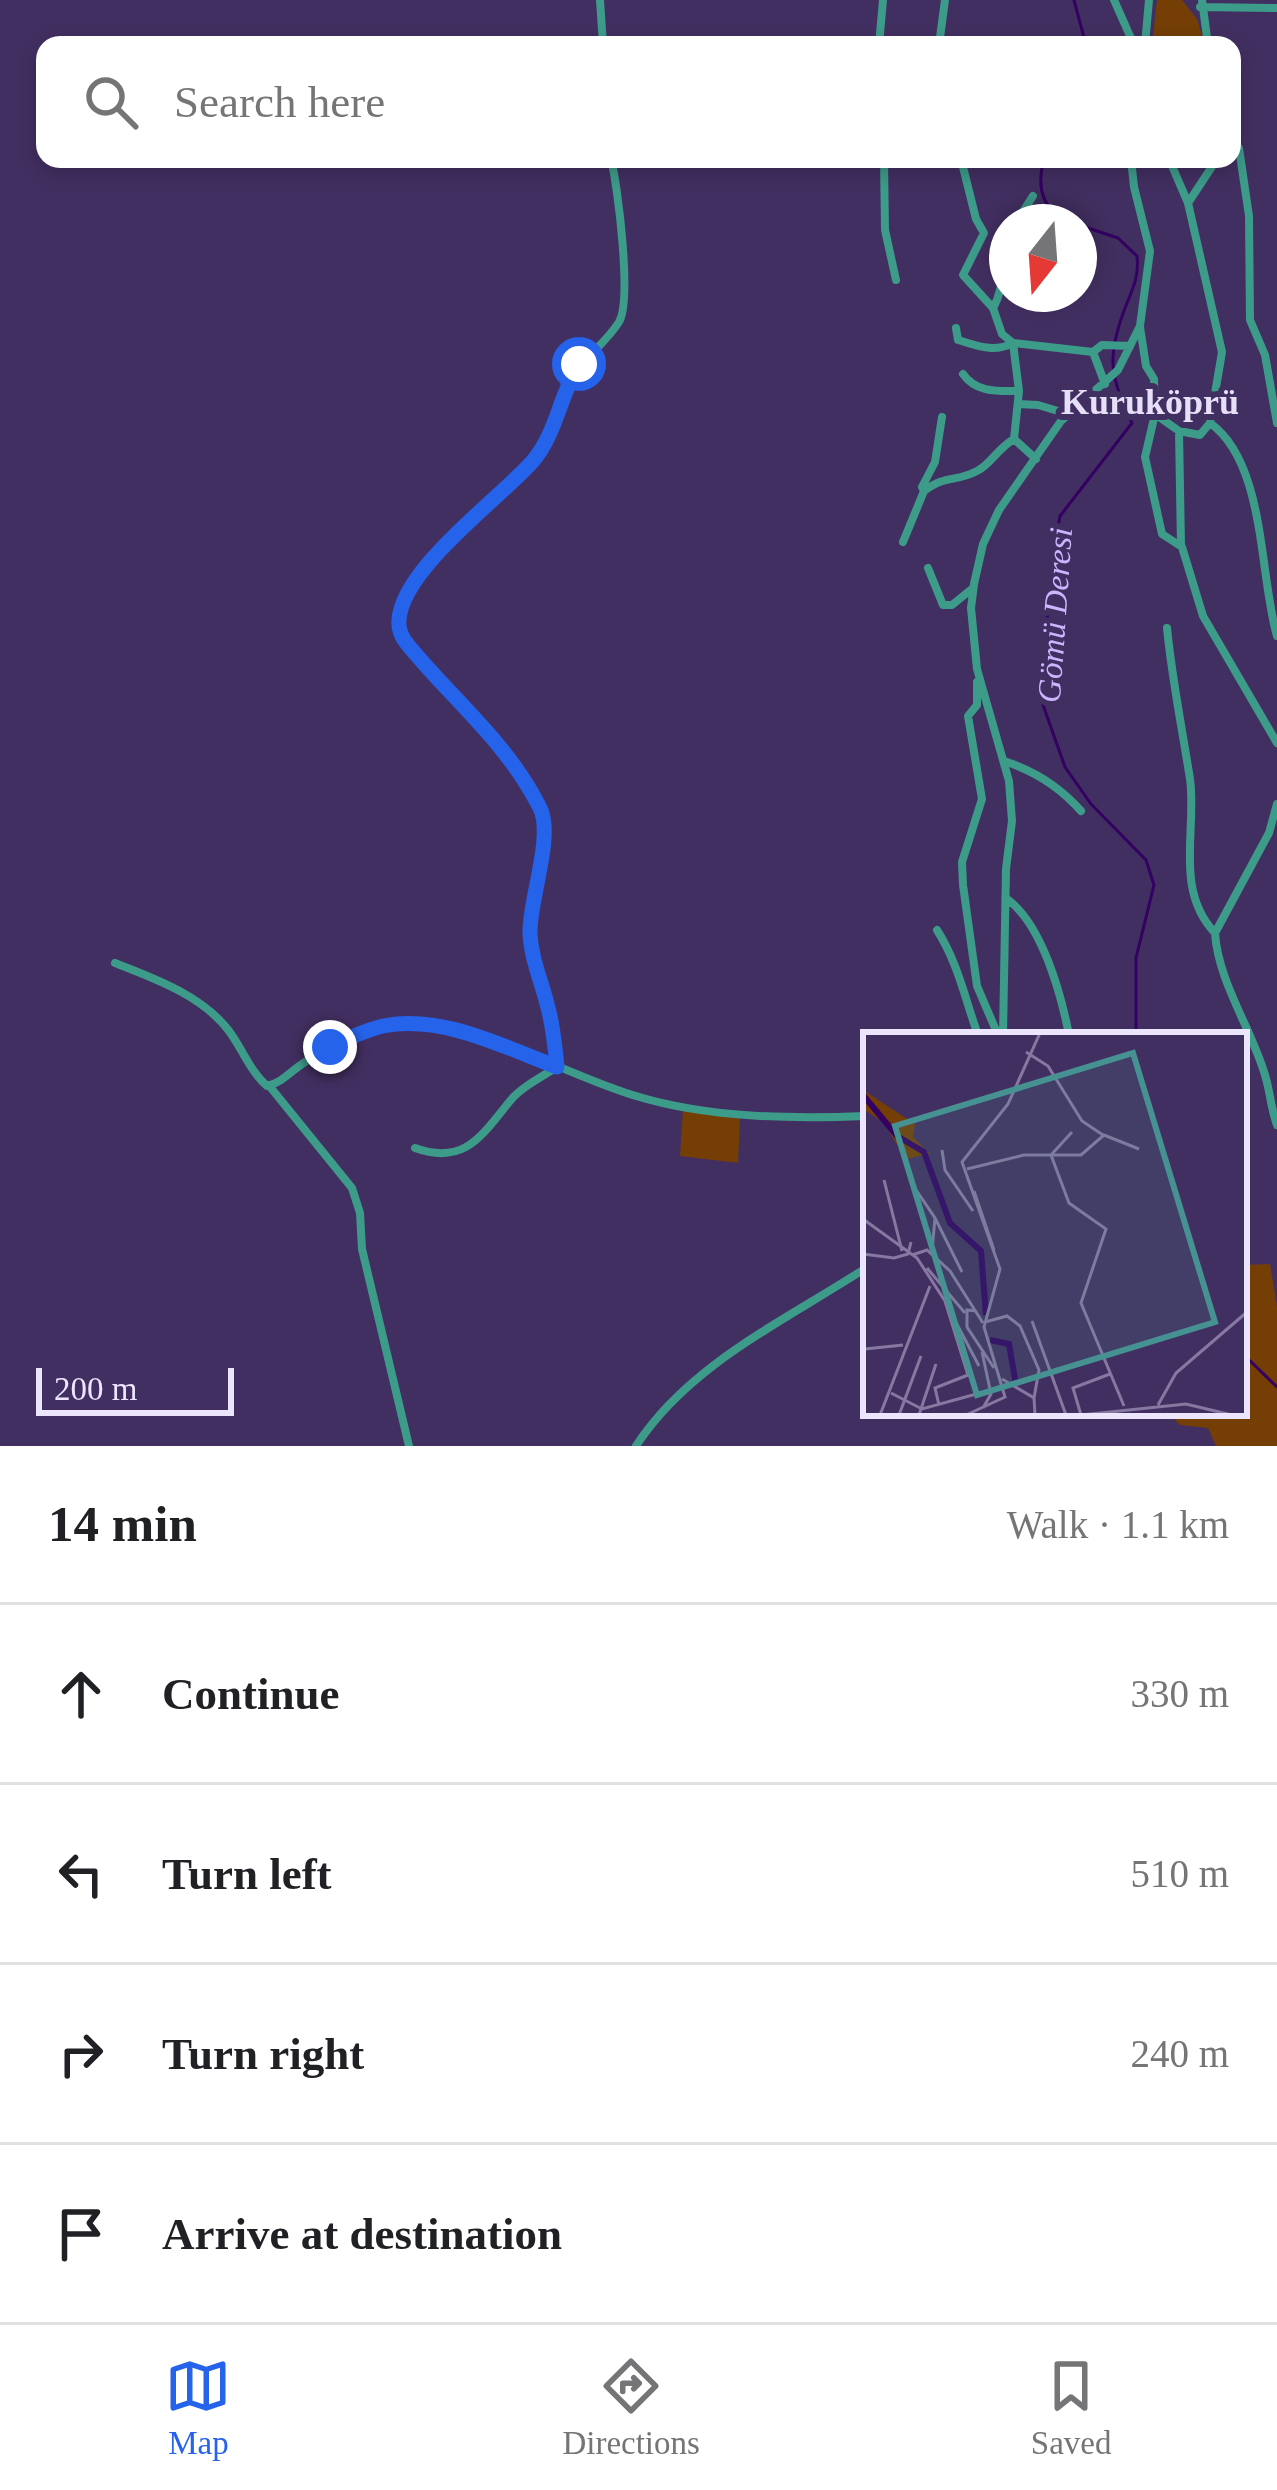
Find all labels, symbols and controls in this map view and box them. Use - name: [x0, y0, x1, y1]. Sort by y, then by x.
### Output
- search box: [36, 36, 1241, 168]
- icon: search: [78, 69, 144, 135]
- text: Search here: [174, 77, 385, 127]
- north arrow: [989, 204, 1097, 312]
- route start: [552, 337, 606, 391]
- district label: Kuruköprü: [1061, 382, 1239, 422]
- water label: Gömü Deresi: [1031, 526, 1079, 704]
- route end: [303, 1020, 357, 1074]
- inset map: [863, 1032, 1247, 1416]
- scale bar: [36, 1362, 234, 1415]
- text: 200 m: [54, 1371, 137, 1407]
- text: 14 min: [48, 1496, 197, 1552]
- text: Walk · 1.1 km: [1007, 1503, 1229, 1546]
- icon: ahead: [48, 1661, 114, 1727]
- text: Continue: [162, 1669, 340, 1719]
- text: 330 m: [1130, 1672, 1229, 1715]
- icon: left: [48, 1841, 114, 1907]
- text: Turn left: [162, 1849, 332, 1899]
- text: 510 m: [1130, 1852, 1229, 1895]
- icon: right: [48, 2021, 114, 2087]
- text: Turn right: [162, 2029, 364, 2079]
- text: 240 m: [1130, 2032, 1229, 2075]
- icon: arrive: [48, 2201, 114, 2267]
- text: Arrive at destination: [162, 2209, 562, 2259]
- tab: Map: [165, 2353, 231, 2462]
- tab: Directions: [562, 2353, 700, 2462]
- tab: Saved: [1031, 2353, 1112, 2462]

